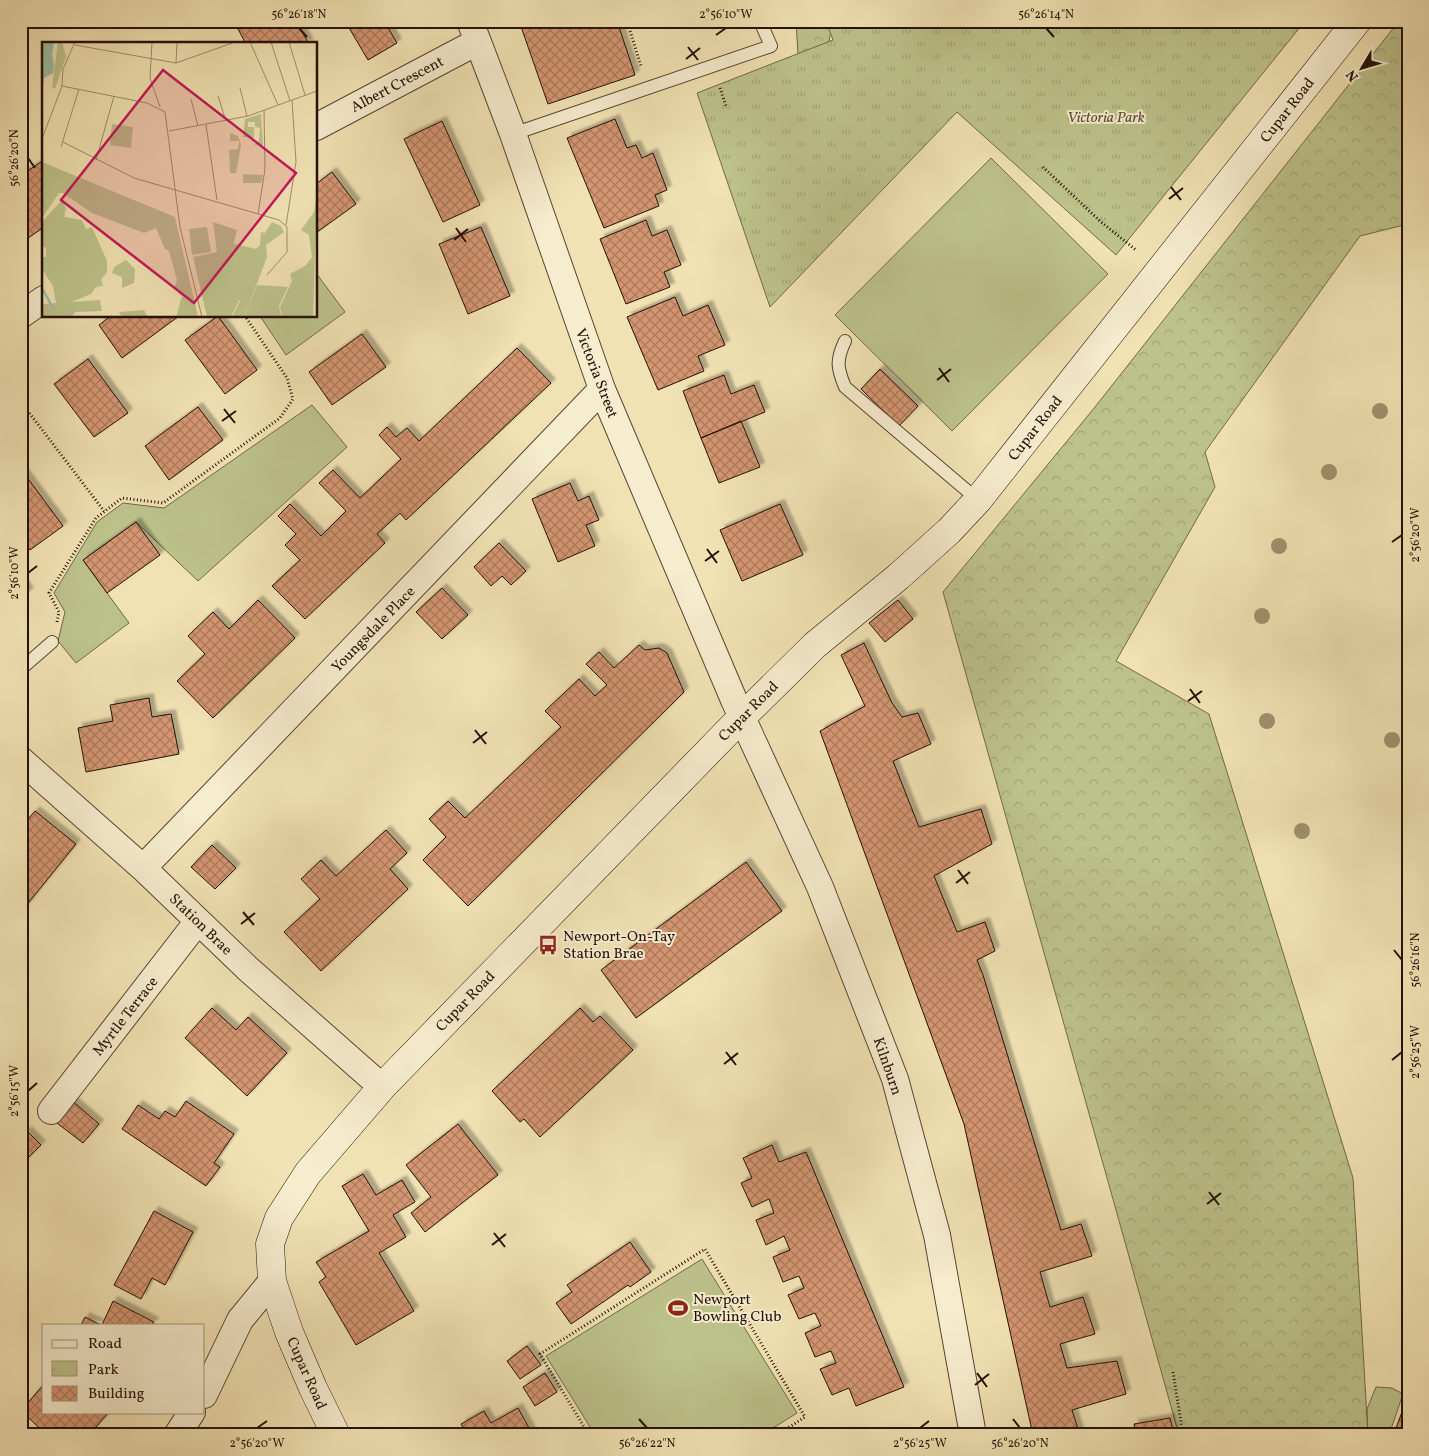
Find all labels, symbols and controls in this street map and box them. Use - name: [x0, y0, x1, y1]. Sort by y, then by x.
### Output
- text: 56°26'18"N: [272, 7, 327, 23]
- text: 2°56'10"W: [699, 7, 753, 23]
- text: 56°26'14"N: [1018, 7, 1074, 23]
- inset map: [42, 42, 318, 318]
- north arrow: [1336, 42, 1386, 92]
- street label: Albert Crescent: [347, 52, 448, 119]
- text: N: [1342, 65, 1364, 85]
- street label: Cupar Road: [1256, 74, 1320, 148]
- park label: Victoria Park: [1067, 108, 1145, 129]
- text: 56°26'20"N: [7, 129, 23, 187]
- street label: Victoria Street: [569, 326, 622, 421]
- street label: Cupar Road: [1004, 392, 1068, 466]
- text: 2°56'20"W: [1408, 508, 1424, 562]
- text: 2°56'10"W: [7, 546, 23, 600]
- street label: Youngsdale Place: [327, 582, 421, 678]
- street label: Cupar Road: [714, 677, 784, 747]
- street label: Station Brae: [164, 889, 236, 961]
- place label: Newport-On-Tay Station Brae: [563, 927, 675, 965]
- text: 56°26'16"N: [1408, 932, 1424, 987]
- bus stop icon: Newport-On-Tay Station Brae: [537, 934, 559, 956]
- street label: Cupar Road: [432, 967, 501, 1037]
- street label: Myrtle Terrace: [88, 973, 164, 1061]
- text: 2°56'25"W: [1408, 1025, 1424, 1079]
- street label: Kilnburn: [867, 1035, 906, 1098]
- text: 2°56'15"W: [7, 1065, 23, 1117]
- place label: Newport Bowling Club: [693, 1290, 781, 1328]
- sports icon: Newport Bowling Club: [667, 1297, 689, 1319]
- legend: [42, 1324, 205, 1414]
- text: Road: [88, 1334, 122, 1355]
- street label: Cupar Road: [280, 1334, 331, 1413]
- text: Park: [88, 1360, 119, 1381]
- text: Building: [88, 1384, 145, 1405]
- text: 2°56'20"W: [230, 1436, 284, 1452]
- text: 56°26'22"N: [619, 1436, 675, 1452]
- text: 2°56'25"W: [893, 1436, 947, 1452]
- text: 56°26'20"N: [991, 1436, 1049, 1452]

